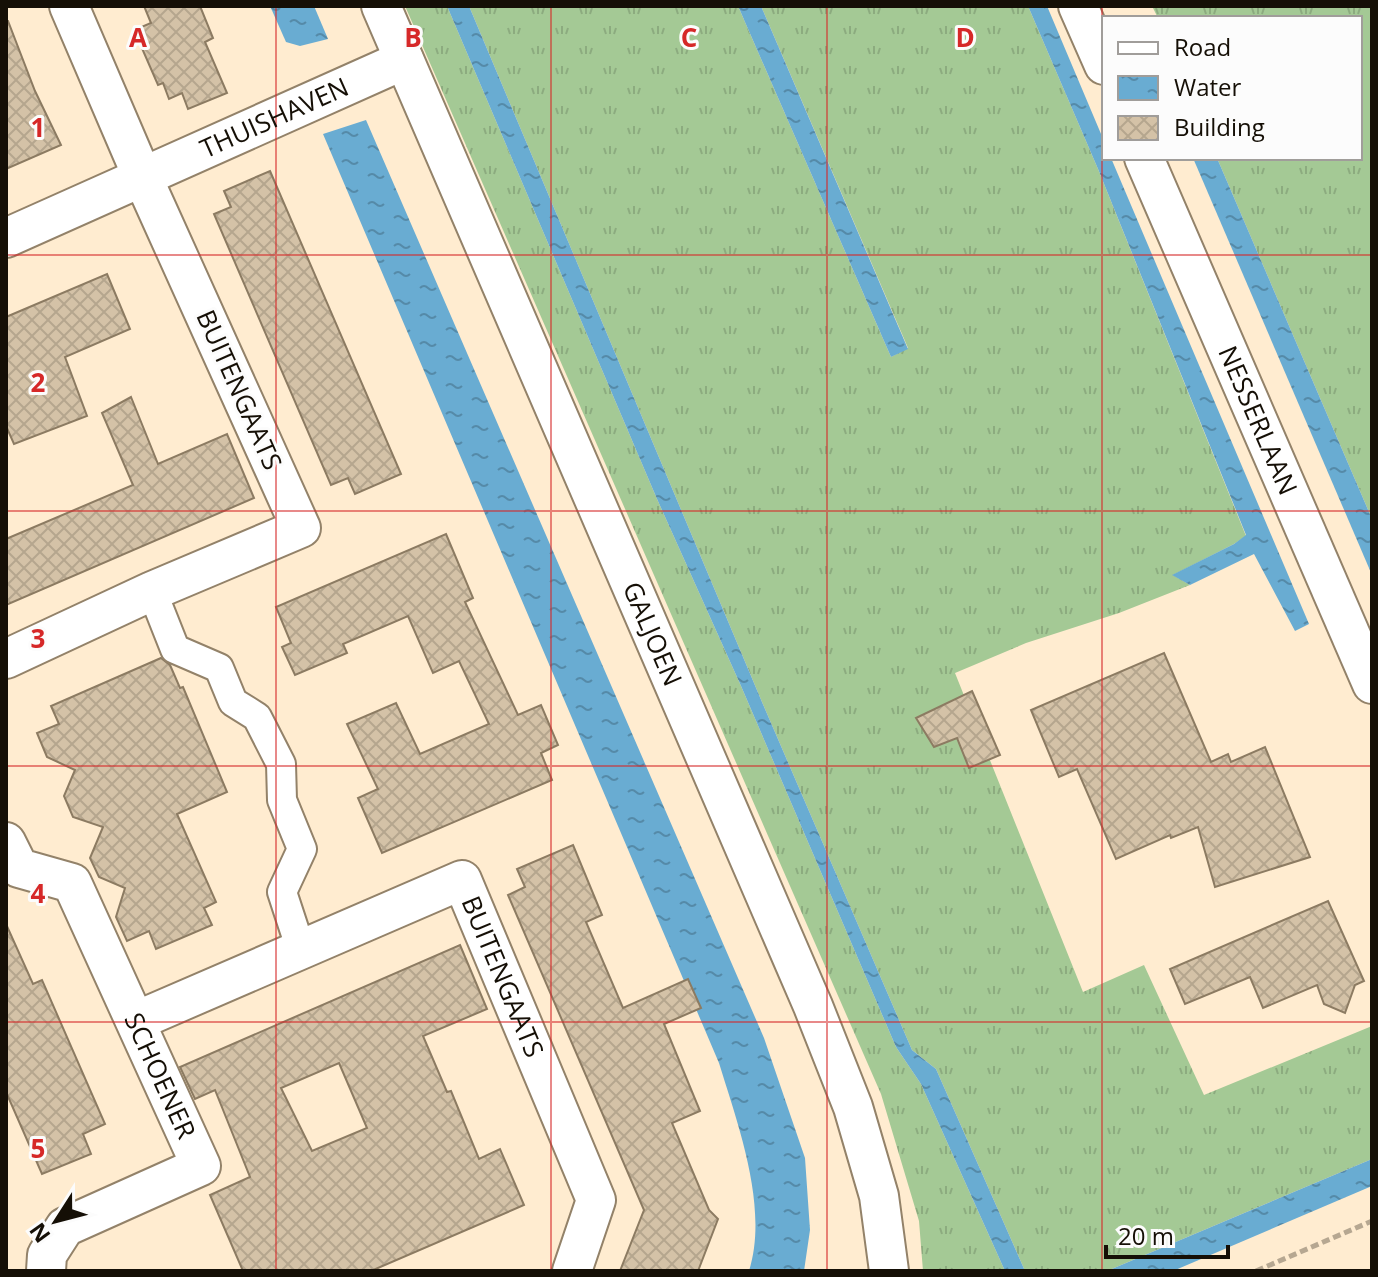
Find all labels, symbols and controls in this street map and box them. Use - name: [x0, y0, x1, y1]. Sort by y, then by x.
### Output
- legend: [1102, 16, 1362, 160]
- text: A: [129, 19, 147, 55]
- text: B: [404, 19, 422, 55]
- text: C: [681, 19, 697, 55]
- text: D: [955, 19, 975, 55]
- text: Road: [1174, 30, 1231, 63]
- street label: THUISHAVEN: [194, 68, 354, 166]
- text: Water: [1174, 70, 1242, 103]
- text: 1: [31, 109, 45, 145]
- text: Building: [1174, 110, 1265, 143]
- street label: BUITENGAATS: [189, 304, 291, 475]
- street label: NESSERLAAN: [1211, 340, 1307, 500]
- text: 2: [31, 364, 46, 400]
- street label: GALJOEN: [615, 576, 692, 691]
- text: 3: [31, 620, 45, 656]
- text: 4: [31, 875, 46, 911]
- street label: BUITENGAATS: [454, 890, 553, 1062]
- street label: SCHOENER: [116, 1007, 205, 1144]
- text: 5: [31, 1130, 45, 1166]
- north arrow: [16, 1181, 96, 1261]
- scale bar: [1106, 1209, 1228, 1259]
- text: N: [22, 1217, 56, 1249]
- text: 20 m: [1118, 1219, 1174, 1252]

